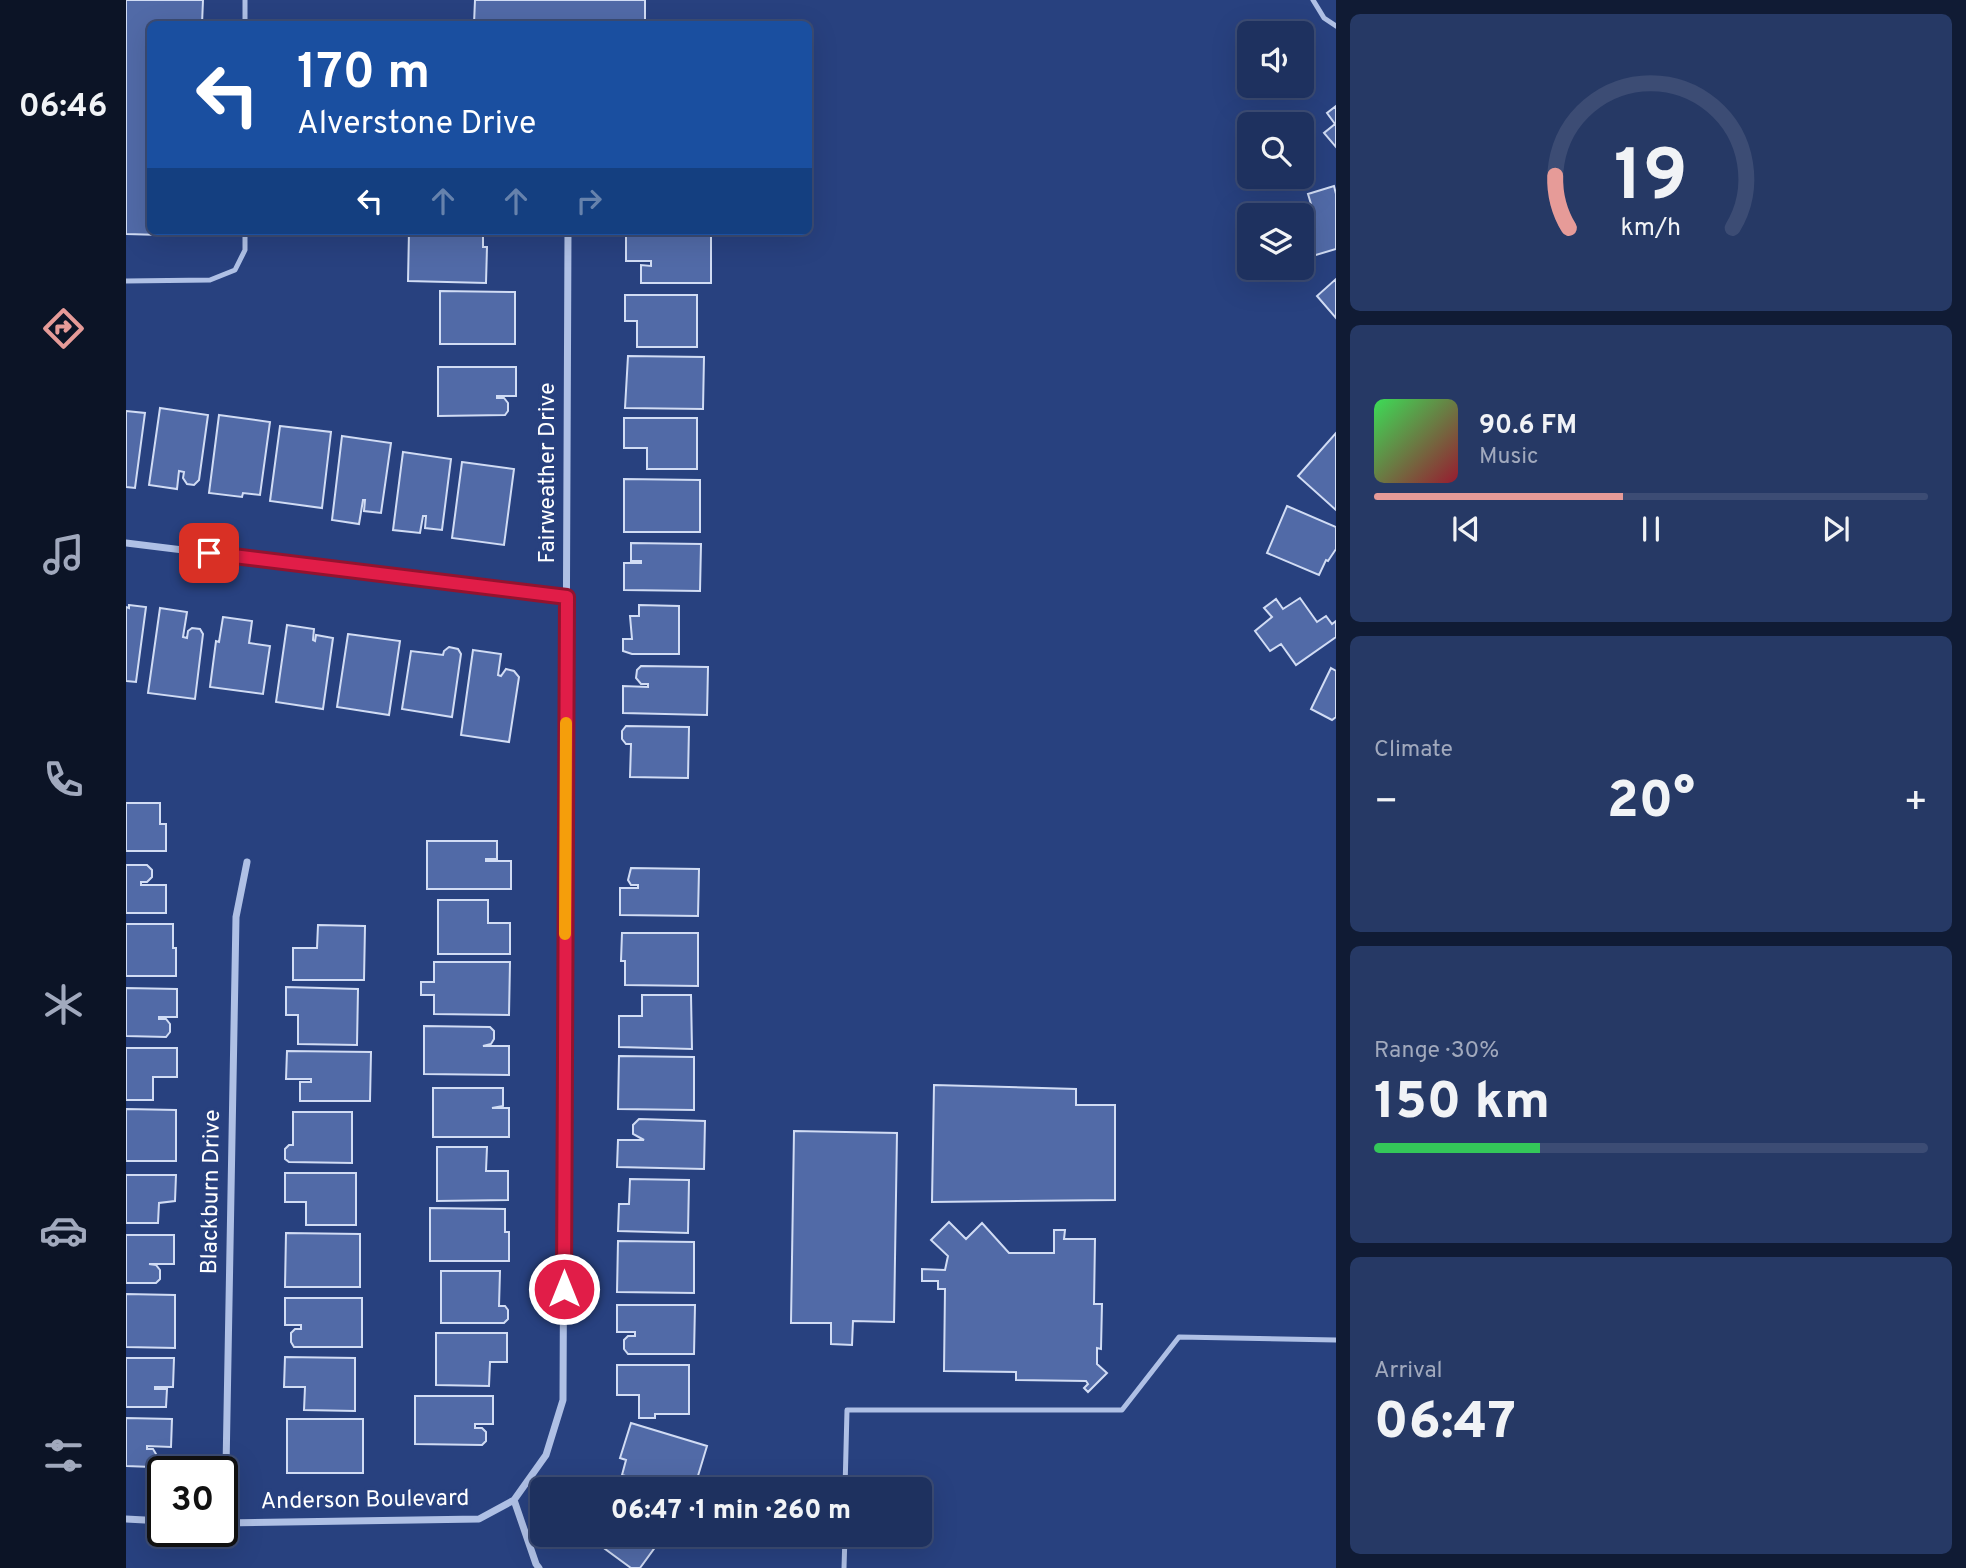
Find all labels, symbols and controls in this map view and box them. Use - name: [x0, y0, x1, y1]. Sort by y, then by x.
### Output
- map controls: [1237, 21, 1314, 280]
- button: sound: [1237, 21, 1314, 98]
- text: 170 m: [297, 44, 430, 106]
- icon: left: [182, 49, 273, 140]
- text: 06:46: [19, 88, 107, 128]
- text: Alverstone Drive: [297, 105, 536, 145]
- button: search: [1237, 112, 1314, 189]
- text: 19: [1614, 135, 1688, 227]
- icon: left: [351, 182, 389, 220]
- icon: ahead: [424, 182, 462, 220]
- icon: ahead: [497, 182, 535, 220]
- icon: right: [570, 182, 608, 220]
- button: layers: [1237, 203, 1314, 280]
- text: km/h: [1621, 213, 1681, 245]
- icon: directions: [39, 304, 88, 353]
- street label: Fairweather Drive: [534, 382, 563, 564]
- text: 90.6 FM: [1479, 410, 1577, 443]
- text: Music: [1479, 443, 1539, 472]
- icon: previous: [1447, 510, 1485, 548]
- icon: pause: [1632, 510, 1670, 548]
- icon: next: [1817, 510, 1855, 548]
- pin: [179, 523, 239, 583]
- icon: music: [39, 530, 88, 579]
- icon: arrive: [190, 534, 228, 572]
- text: Climate: [1374, 736, 1453, 765]
- icon: phone: [39, 755, 88, 804]
- text: 20°: [1607, 770, 1695, 836]
- text: −: [1374, 779, 1399, 828]
- text: +: [1903, 779, 1928, 828]
- icon: climate: [39, 980, 88, 1029]
- text: Range · 30%: [1374, 1037, 1499, 1066]
- text: 150 km: [1374, 1071, 1550, 1137]
- street label: Blackburn Drive: [196, 1109, 228, 1275]
- icon: car: [39, 1206, 88, 1255]
- position arrow: [527, 1252, 601, 1326]
- text: Arrival: [1374, 1357, 1443, 1386]
- text: 06:47: [1374, 1391, 1516, 1457]
- icon: filters: [39, 1431, 88, 1480]
- speed limit sign: 30: [147, 1456, 238, 1547]
- street label: Anderson Boulevard: [260, 1485, 470, 1517]
- text: 06:47 · 1 min · 260 m: [611, 1495, 851, 1528]

